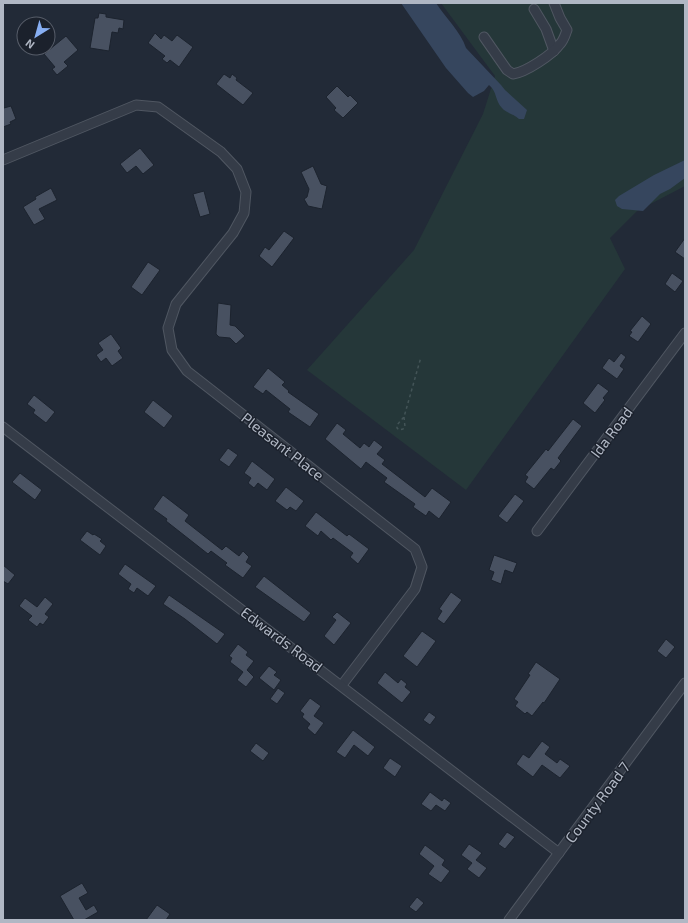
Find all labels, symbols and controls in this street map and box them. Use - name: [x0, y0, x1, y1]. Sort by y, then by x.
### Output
- north arrow: [16, 16, 56, 56]
- text: N: [23, 37, 37, 52]
- street label: Ida Road: [586, 403, 636, 461]
- street label: Pleasant Place: [238, 408, 328, 484]
- street label: Edwards Road: [238, 602, 326, 676]
- street label: County Road 7: [561, 758, 633, 846]

